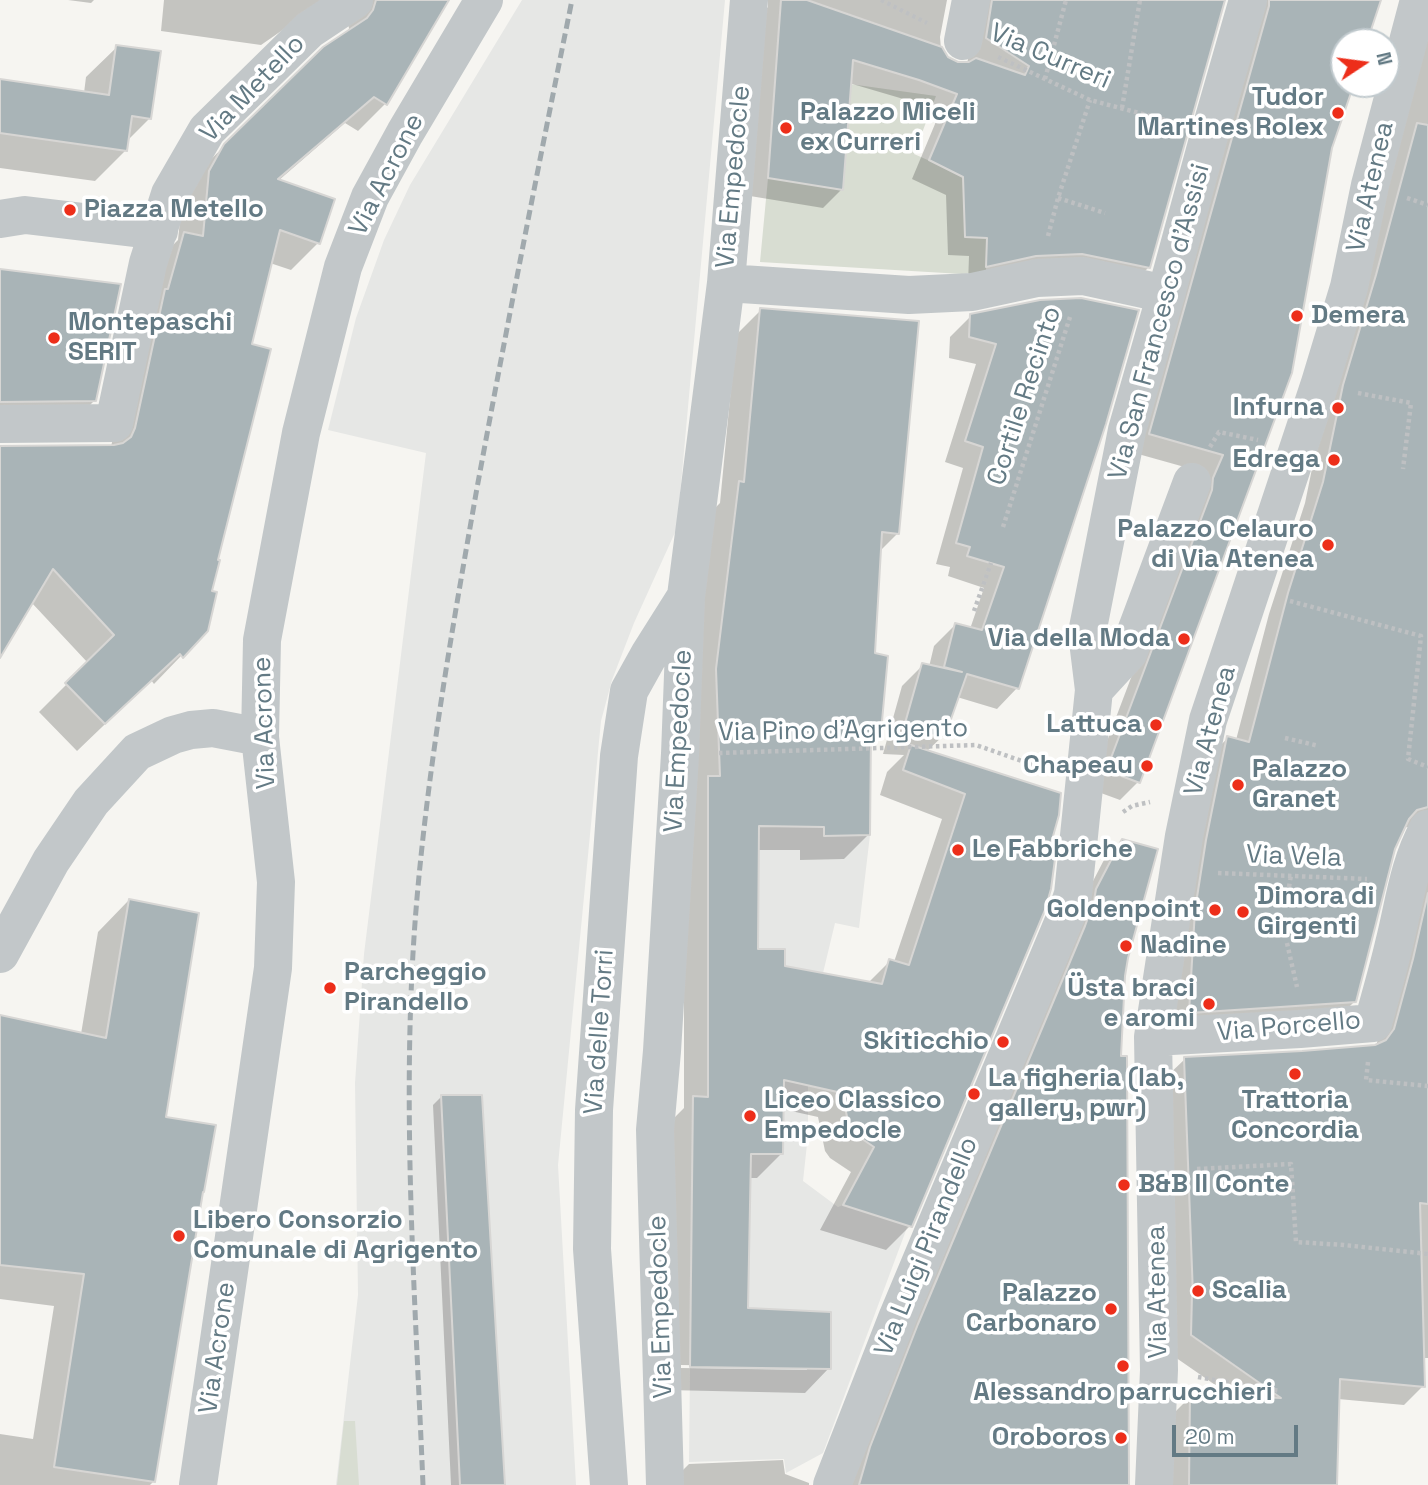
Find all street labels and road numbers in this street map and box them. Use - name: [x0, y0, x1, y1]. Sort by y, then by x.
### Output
- street label: Via Curreri: [985, 18, 1115, 96]
- street label: Via Metello: [194, 29, 312, 149]
- street label: Via Empedocle: [710, 84, 758, 270]
- street label: Via Acrone: [343, 109, 431, 241]
- street label: Via Atenea: [1341, 119, 1401, 255]
- street label: Via San Francesco d'Assisi: [1103, 160, 1217, 484]
- street label: Cortile Recinto: [981, 303, 1069, 489]
- street label: Via Empedocle: [659, 649, 699, 833]
- street label: Via Acrone: [247, 656, 283, 790]
- street label: Via Atenea: [1179, 663, 1243, 799]
- street label: Via Pino d'Agrigento: [718, 713, 968, 749]
- street label: Via Vela: [1246, 840, 1342, 874]
- street label: Via delle Torri: [579, 948, 621, 1116]
- street label: Via Porcello: [1216, 1005, 1362, 1049]
- street label: Via Luigi Pirandello: [869, 1133, 985, 1361]
- street label: Via Empedocle: [642, 1215, 680, 1399]
- street label: Via Atenea: [1141, 1225, 1175, 1359]
- street label: Via Acrone: [193, 1280, 243, 1416]

